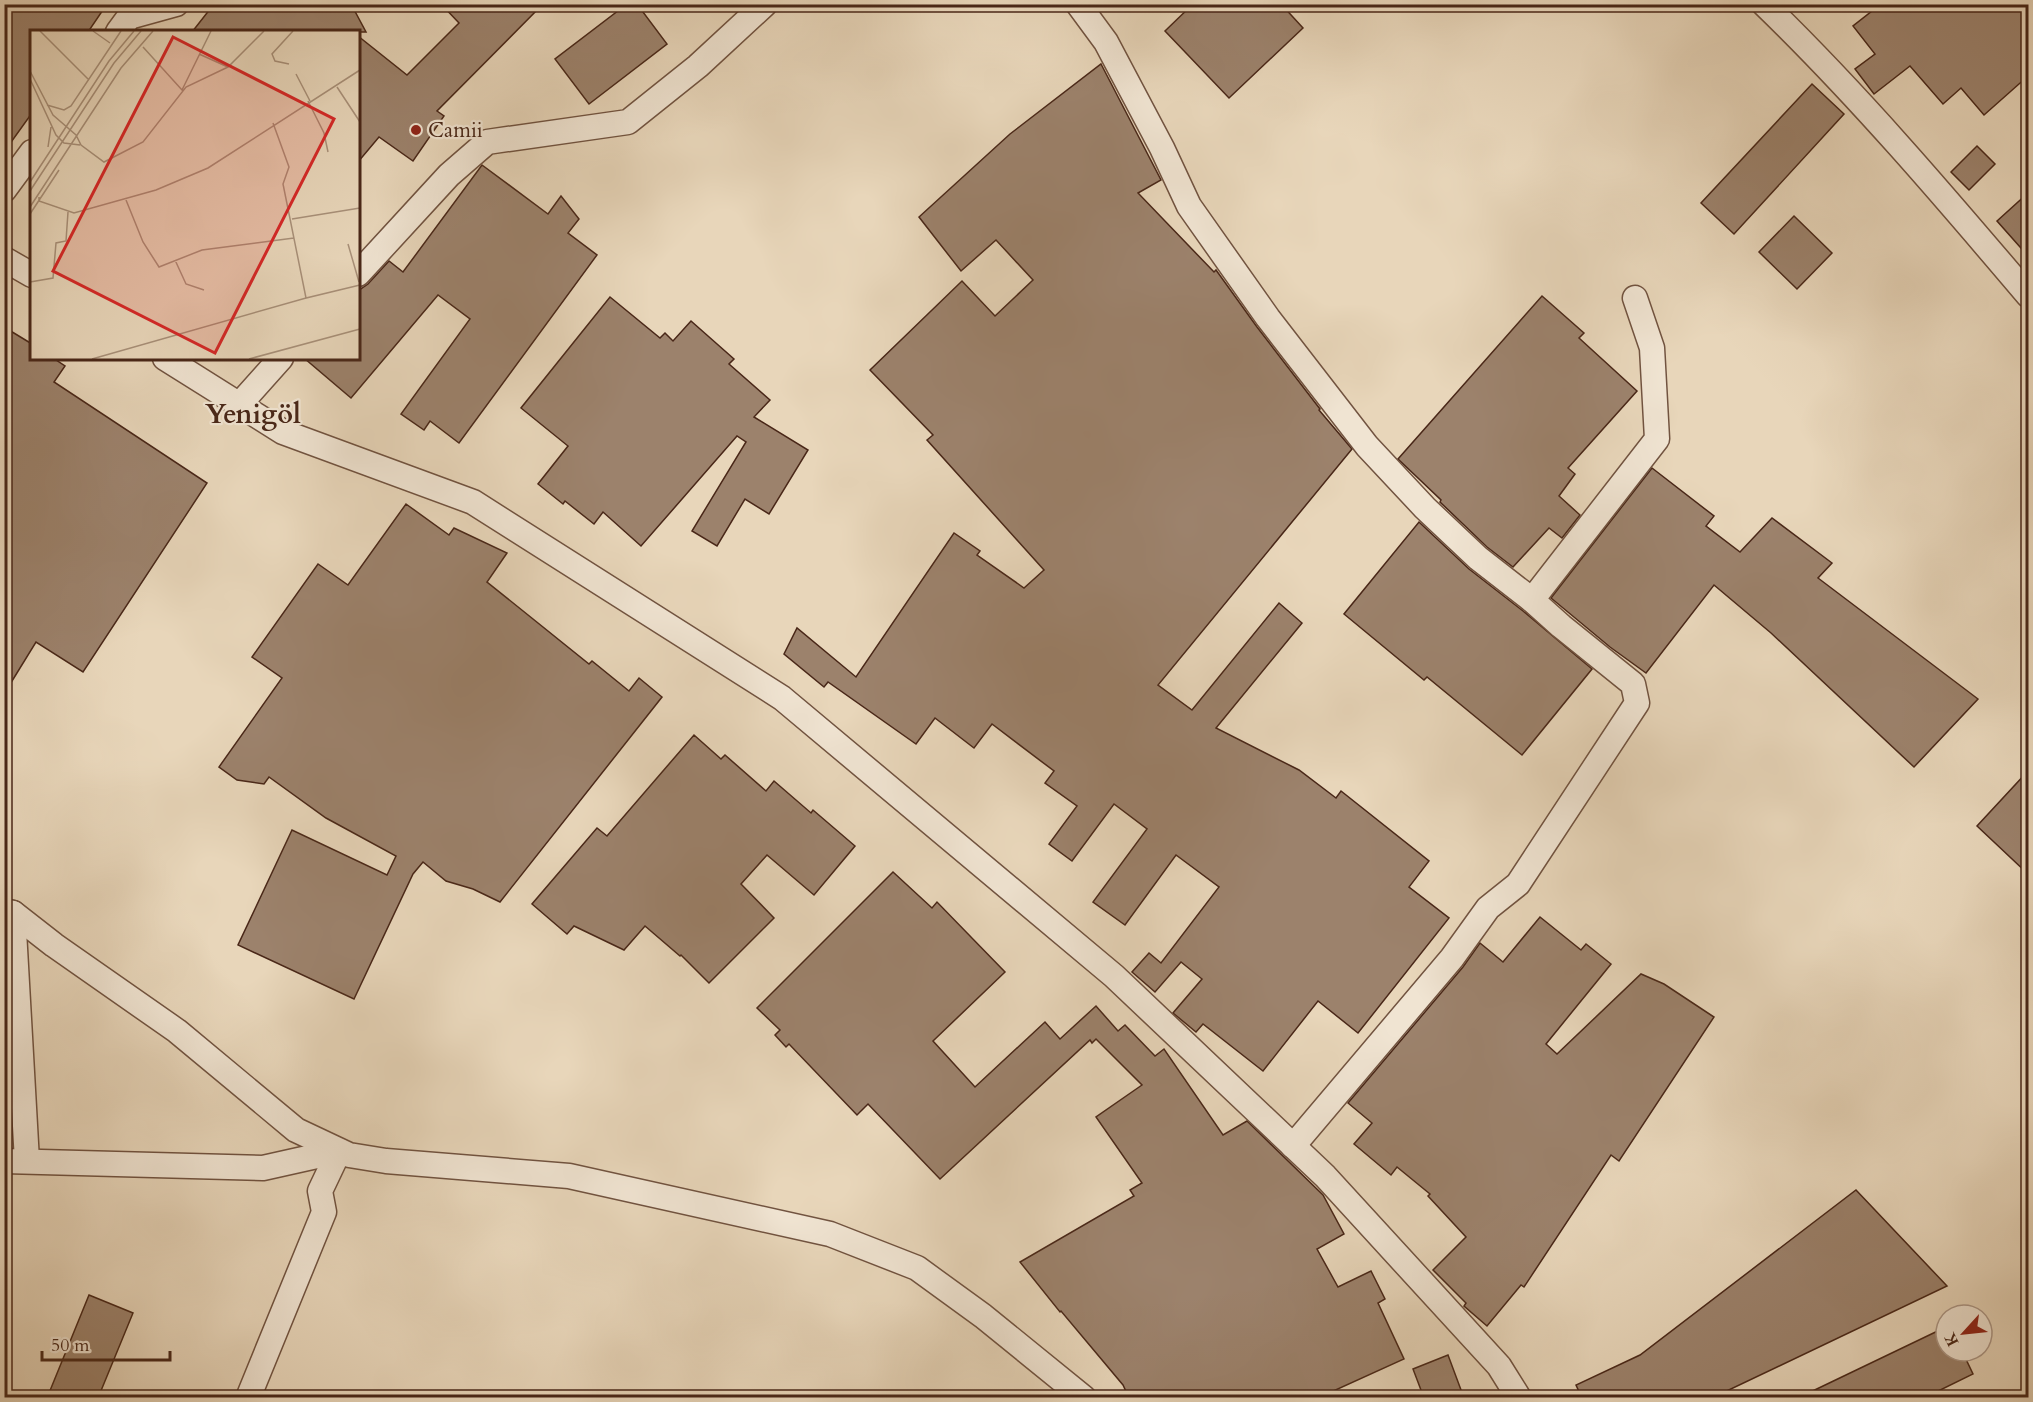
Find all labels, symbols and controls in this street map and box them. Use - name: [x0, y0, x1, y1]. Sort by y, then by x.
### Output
- inset map: [30, 30, 360, 360]
- place label: Camii: [428, 116, 483, 145]
- marker: Camii: [409, 123, 423, 137]
- district label: Yenigöl: [205, 396, 301, 433]
- north arrow: [1934, 1303, 1994, 1363]
- scale bar: [42, 1324, 170, 1362]
- text: K: [1939, 1329, 1964, 1350]
- text: 50 m: [51, 1333, 90, 1358]

